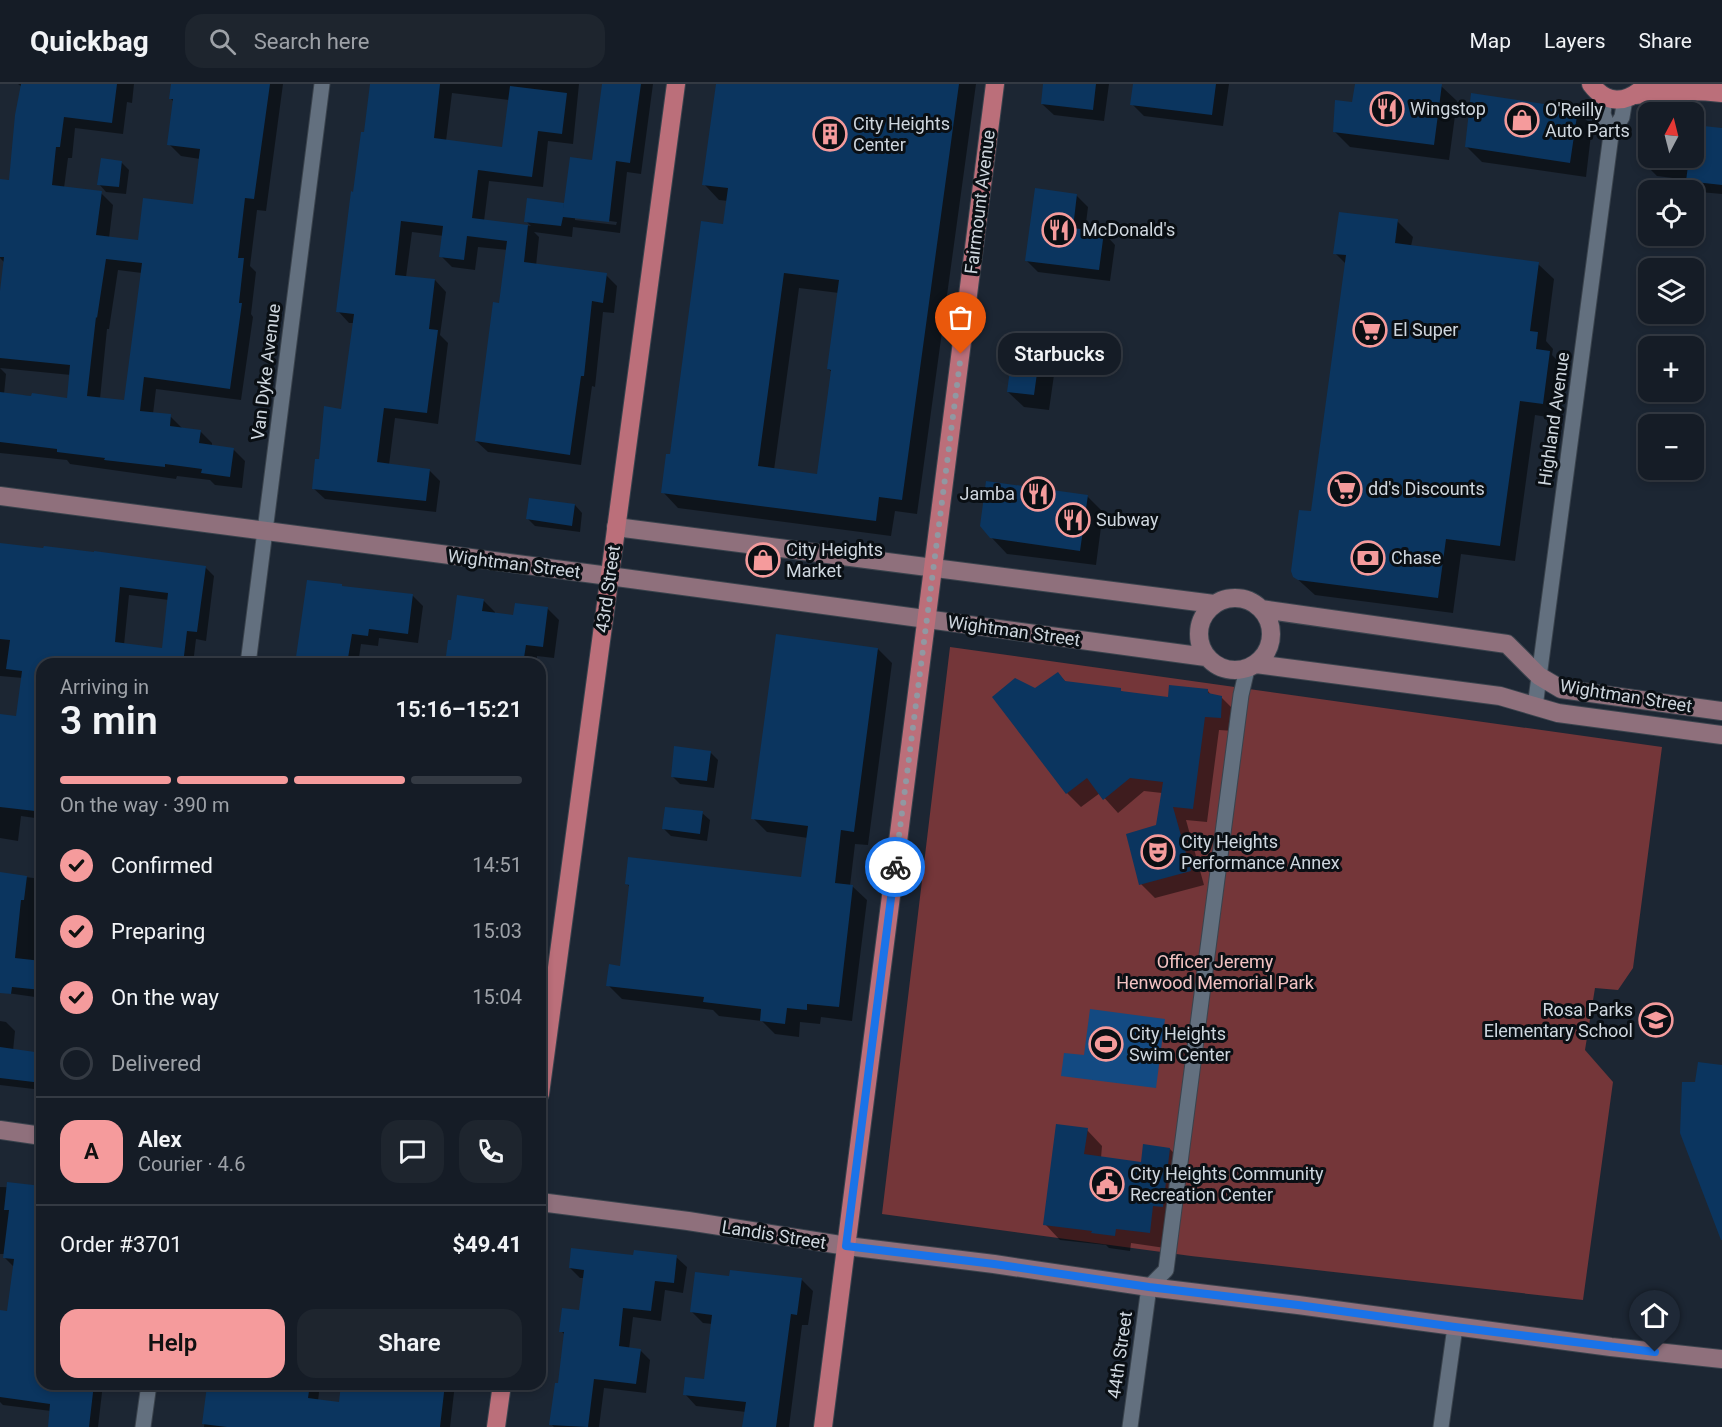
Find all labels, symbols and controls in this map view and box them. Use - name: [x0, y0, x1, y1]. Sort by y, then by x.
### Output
- search box: [185, 14, 605, 68]
- text: Quickbag: [30, 25, 149, 58]
- icon: search: [206, 25, 239, 58]
- text: Search here: [254, 29, 369, 54]
- text: Map: [1469, 29, 1511, 53]
- text: Layers: [1544, 29, 1605, 53]
- text: Share: [1638, 29, 1692, 53]
- restaurant icon: Wingstop: [1369, 91, 1405, 127]
- place label: Wingstop: [1410, 98, 1486, 119]
- place label: O'Reilly Auto Parts: [1545, 99, 1630, 141]
- shop icon: O'Reilly Auto Parts: [1504, 102, 1540, 138]
- north arrow: [1638, 102, 1704, 168]
- map controls: [1638, 102, 1704, 480]
- place label: City Heights Center: [853, 113, 950, 155]
- building icon: City Heights Center: [812, 116, 848, 152]
- street label: Fairmount Avenue: [960, 129, 999, 275]
- button: locate: [1638, 180, 1704, 246]
- restaurant icon: McDonald's: [1041, 212, 1077, 248]
- place label: McDonald's: [1082, 219, 1175, 240]
- button: layers: [1638, 258, 1704, 324]
- pin: [935, 292, 986, 354]
- icon: bag: [944, 301, 977, 334]
- street label: Van Dyke Avenue: [247, 302, 284, 441]
- supermarket icon: El Super: [1352, 312, 1388, 348]
- place label: El Super: [1393, 319, 1458, 340]
- callout: Starbucks: [997, 333, 1120, 375]
- button: +: [1638, 336, 1704, 402]
- text: Starbucks: [1014, 342, 1105, 366]
- street label: Highland Avenue: [1534, 351, 1573, 487]
- button: −: [1638, 414, 1704, 480]
- supermarket icon: dd's Discounts: [1327, 471, 1363, 507]
- restaurant icon: Jamba: [1020, 476, 1056, 512]
- place label: dd's Discounts: [1368, 478, 1485, 499]
- place label: Jamba: [960, 483, 1015, 504]
- restaurant icon: Subway: [1055, 502, 1091, 538]
- place label: Subway: [1096, 509, 1159, 530]
- place label: City Heights Market: [786, 539, 883, 581]
- bank icon: Chase: [1350, 540, 1386, 576]
- shop icon: City Heights Market: [745, 542, 781, 578]
- street label: 43rd Street: [591, 544, 624, 634]
- street label: Wightman Street: [446, 545, 582, 582]
- place label: Chase: [1391, 547, 1441, 568]
- street label: Wightman Street: [946, 611, 1082, 650]
- text: Arriving in: [60, 675, 149, 699]
- street label: Wightman Street: [1558, 675, 1694, 716]
- text: 15:16–15:21: [395, 697, 522, 722]
- text: 3 min: [60, 698, 158, 744]
- text: On the way · 390 m: [60, 793, 229, 817]
- place label: City Heights Performance Annex: [1181, 831, 1340, 873]
- theatre icon: City Heights Performance Annex: [1140, 834, 1176, 870]
- courier: [865, 837, 925, 897]
- icon: check: [60, 849, 93, 882]
- icon: bike: [879, 851, 912, 884]
- text: Confirmed: [111, 853, 213, 878]
- text: 14:51: [472, 853, 522, 877]
- icon: check: [60, 915, 93, 948]
- text: Preparing: [111, 919, 205, 944]
- text: 15:03: [472, 919, 522, 943]
- park label: Officer Jeremy Henwood Memorial Park: [1116, 951, 1315, 993]
- icon: check: [60, 981, 93, 1014]
- text: On the way: [111, 985, 219, 1010]
- text: 15:04: [472, 985, 522, 1009]
- place label: Rosa Parks Elementary School: [1484, 999, 1633, 1041]
- school or university icon: Rosa Parks Elementary School: [1638, 1002, 1674, 1038]
- place label: City Heights Swim Center: [1129, 1023, 1231, 1065]
- sports icon: City Heights Swim Center: [1088, 1026, 1124, 1062]
- text: Delivered: [111, 1051, 201, 1076]
- button: chat: [381, 1120, 444, 1183]
- button: phone: [459, 1120, 522, 1183]
- text: Alex: [138, 1127, 182, 1152]
- text: A: [84, 1139, 99, 1164]
- text: Courier · 4.6: [138, 1152, 245, 1176]
- place label: City Heights Community Recreation Center: [1130, 1163, 1324, 1205]
- public building icon: City Heights Community Recreation Center: [1089, 1166, 1125, 1202]
- street label: Landis Street: [720, 1216, 828, 1253]
- text: Order #3701: [60, 1232, 182, 1257]
- text: $49.41: [453, 1232, 522, 1257]
- pin: [1629, 1290, 1680, 1352]
- icon: home: [1638, 1299, 1671, 1332]
- button: Help: [60, 1309, 285, 1378]
- button: Share: [297, 1309, 522, 1378]
- street label: 44th Street: [1103, 1310, 1136, 1400]

